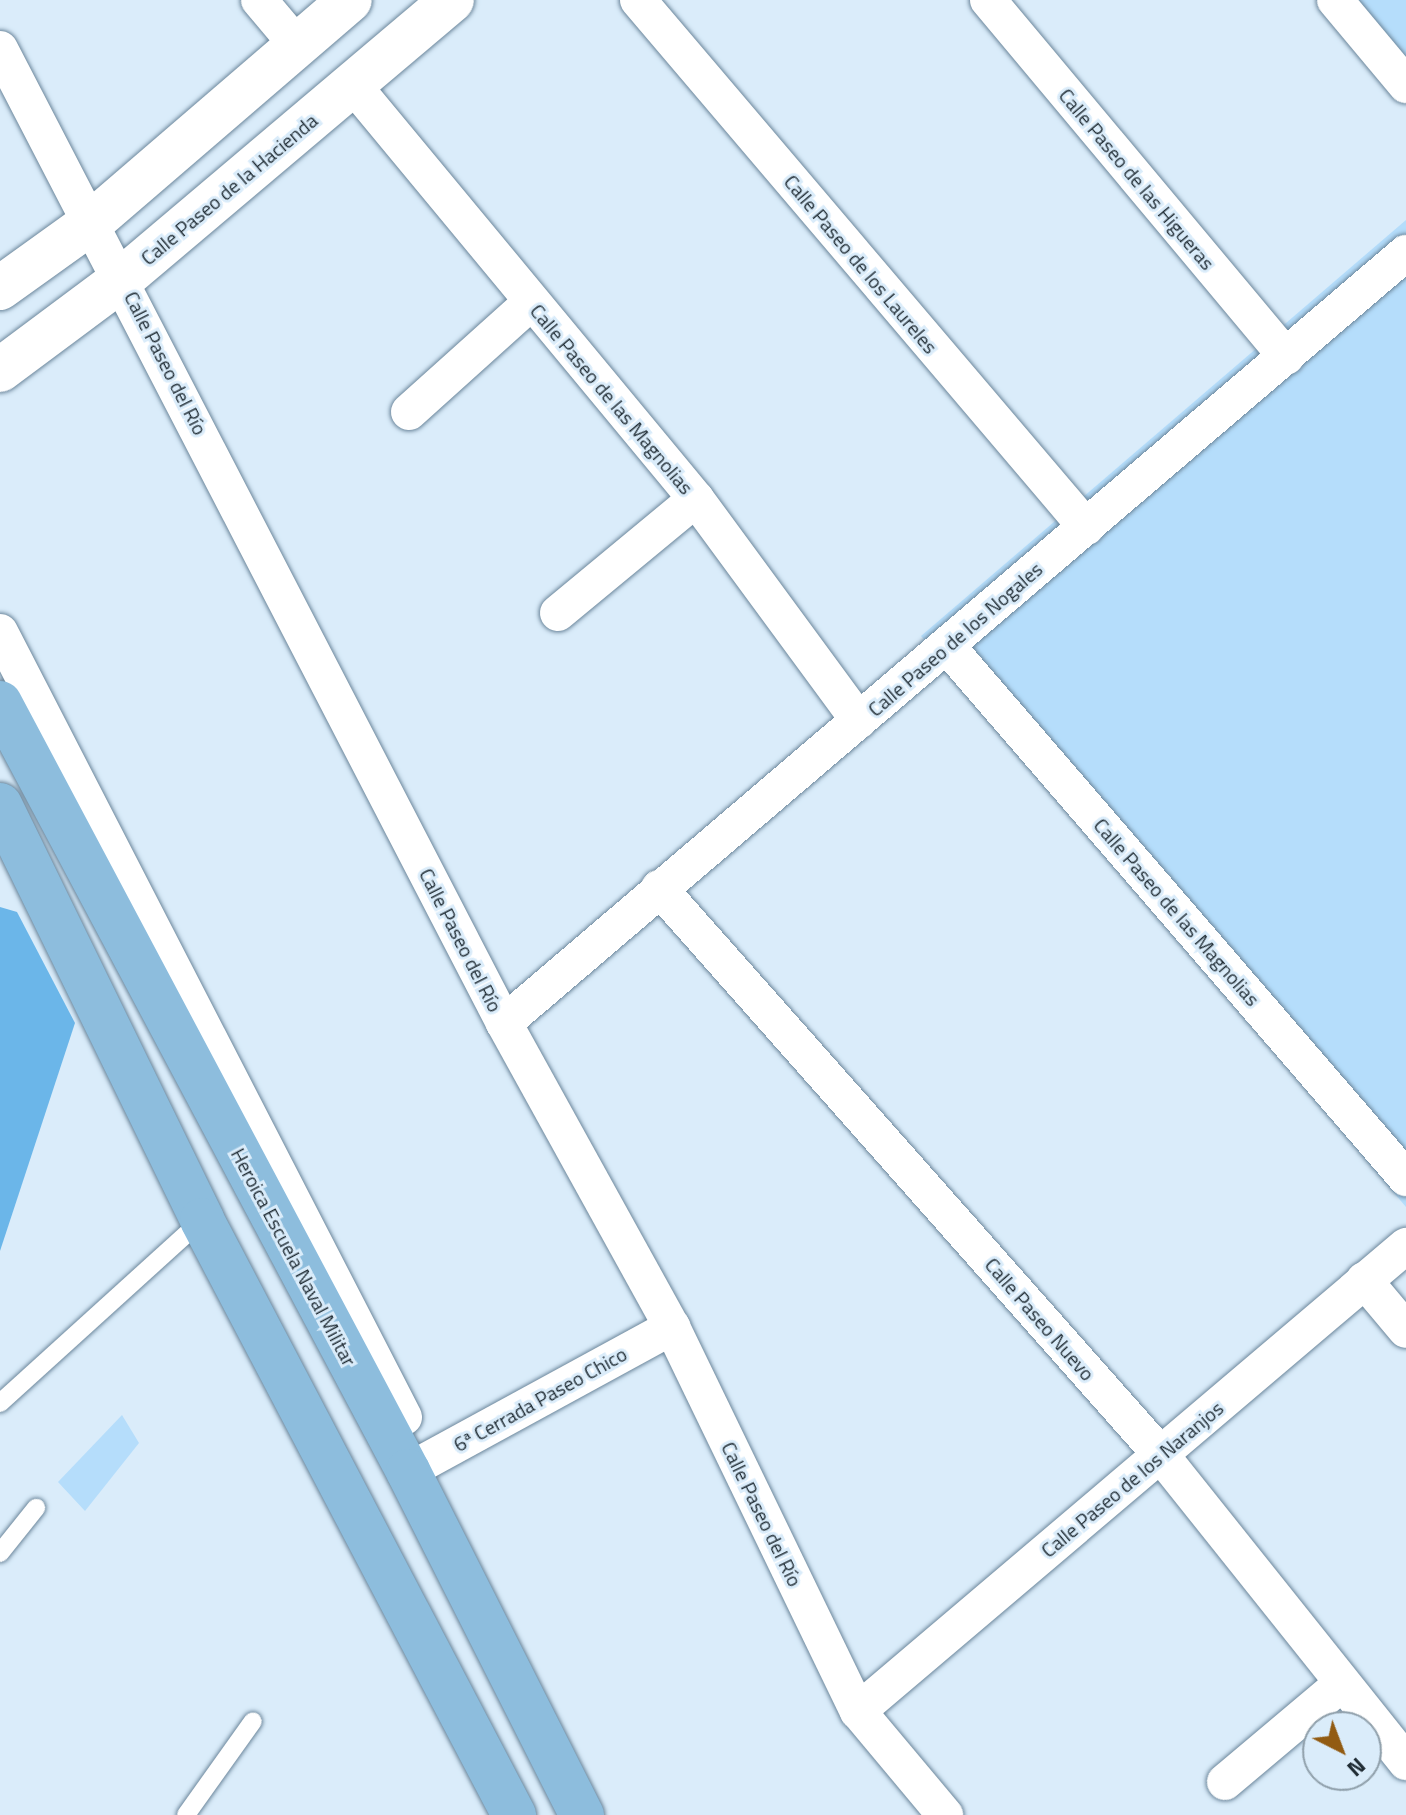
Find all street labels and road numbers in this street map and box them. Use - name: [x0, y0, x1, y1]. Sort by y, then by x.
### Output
- street label: Calle Paseo de las Higueras: [1054, 83, 1220, 275]
- street label: Calle Paseo de la Hacienda: [136, 108, 322, 270]
- street label: Calle Paseo de los Laureles: [779, 170, 943, 358]
- street label: Calle Paseo del Río: [120, 287, 212, 439]
- street label: Calle Paseo de las Magnolias: [525, 299, 699, 499]
- street label: Calle Paseo de los Nogales: [863, 557, 1047, 721]
- street label: Calle Paseo de las Magnolias: [1089, 813, 1265, 1011]
- street label: Calle Paseo del Río: [415, 864, 507, 1016]
- street label: Heroica Escuela Naval Militar: [226, 1144, 362, 1370]
- street label: Calle Paseo Nuevo: [980, 1253, 1100, 1385]
- street label: 6ª Cerrada Paseo Chico: [449, 1341, 631, 1457]
- street label: Calle Paseo de los Naranjos: [1036, 1396, 1228, 1562]
- street label: Calle Paseo del Río: [717, 1438, 807, 1590]

